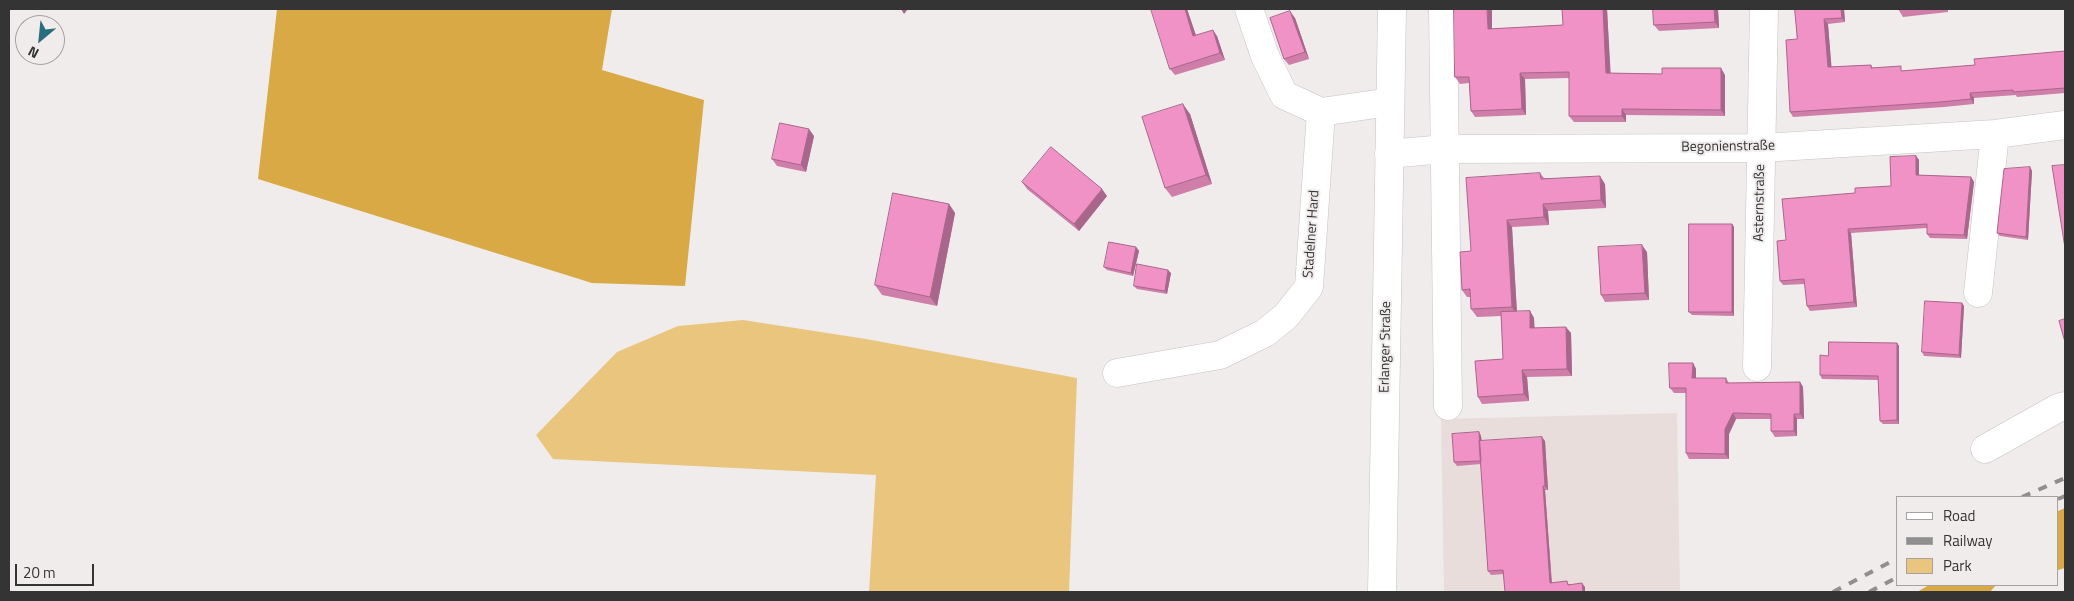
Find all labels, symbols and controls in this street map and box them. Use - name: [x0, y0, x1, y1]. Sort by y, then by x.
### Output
- north arrow: [15, 15, 65, 65]
- text: N: [24, 41, 42, 64]
- street label: Begonienstraße: [1681, 138, 1775, 156]
- street label: Asternstraße: [1751, 164, 1769, 242]
- street label: Stadelner Hard: [1301, 189, 1323, 279]
- street label: Erlanger Straße: [1377, 301, 1395, 393]
- legend: [1896, 496, 2059, 586]
- text: Road: [1943, 504, 1975, 527]
- text: Railway: [1943, 529, 1993, 552]
- scale bar: [18, 554, 96, 586]
- text: Park: [1943, 554, 1972, 577]
- text: 20 m: [23, 561, 56, 584]

